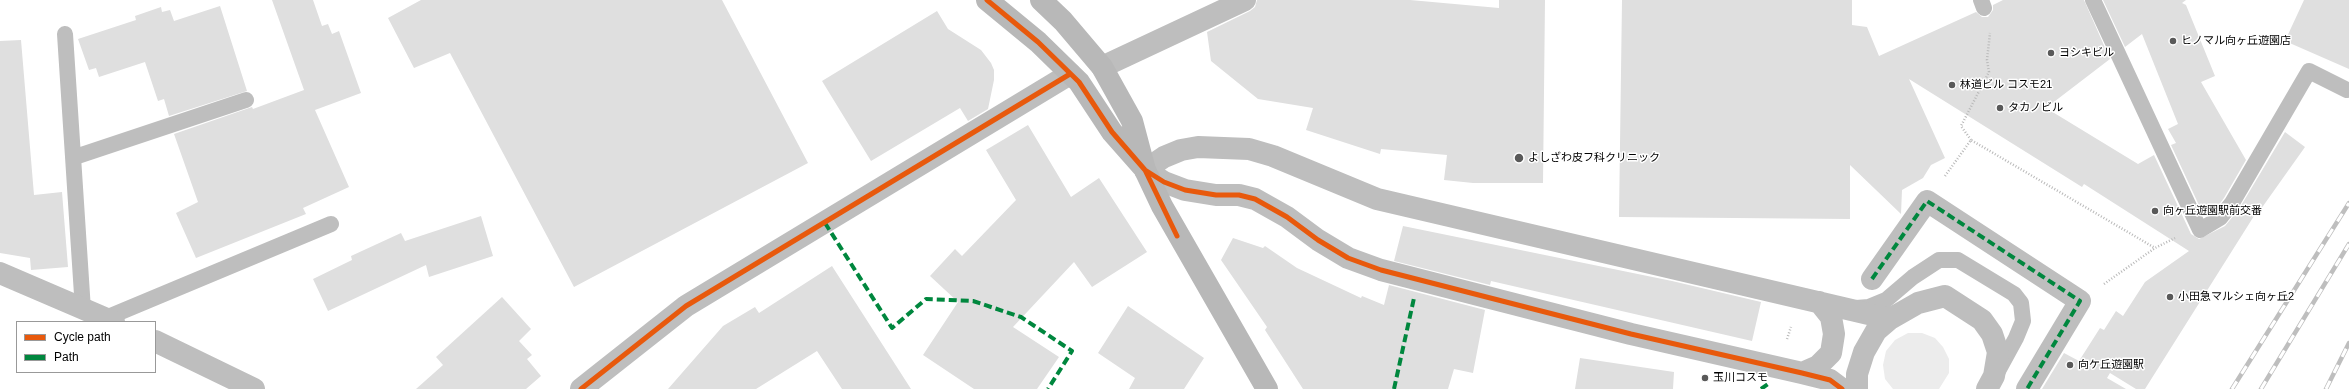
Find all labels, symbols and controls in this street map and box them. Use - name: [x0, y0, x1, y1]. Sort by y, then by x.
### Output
- place label: ヒノマル向ヶ丘遊園店: [2181, 34, 2291, 48]
- marker: ヒノマル向ヶ丘遊園店: [2168, 36, 2178, 46]
- place label: ヨシキビル: [2059, 46, 2114, 60]
- marker: ヨシキビル: [2046, 48, 2056, 58]
- place label: 林道ビル コスモ21: [1960, 78, 2052, 92]
- marker: 林道ビル コスモ21: [1947, 80, 1957, 90]
- place label: タカノビル: [2008, 101, 2063, 115]
- marker: タカノビル: [1995, 103, 2005, 113]
- place label: よしざわ皮フ科クリニック: [1528, 151, 1660, 165]
- marker: よしざわ皮フ科クリニック: [1513, 152, 1525, 164]
- place label: 向ヶ丘遊園駅前交番: [2163, 204, 2262, 218]
- marker: 向ヶ丘遊園駅前交番: [2150, 206, 2160, 216]
- place label: 小田急マルシェ向ヶ丘2: [2178, 290, 2294, 304]
- marker: 小田急マルシェ向ヶ丘2: [2165, 292, 2175, 302]
- legend: [16, 321, 156, 373]
- text: Cycle path: [54, 330, 111, 344]
- text: Path: [54, 350, 79, 364]
- place label: 向ケ丘遊園駅: [2078, 358, 2144, 372]
- marker: 向ケ丘遊園駅: [2065, 360, 2075, 370]
- place label: 玉川コスモ: [1713, 371, 1768, 385]
- marker: 玉川コスモ: [1700, 373, 1710, 383]

